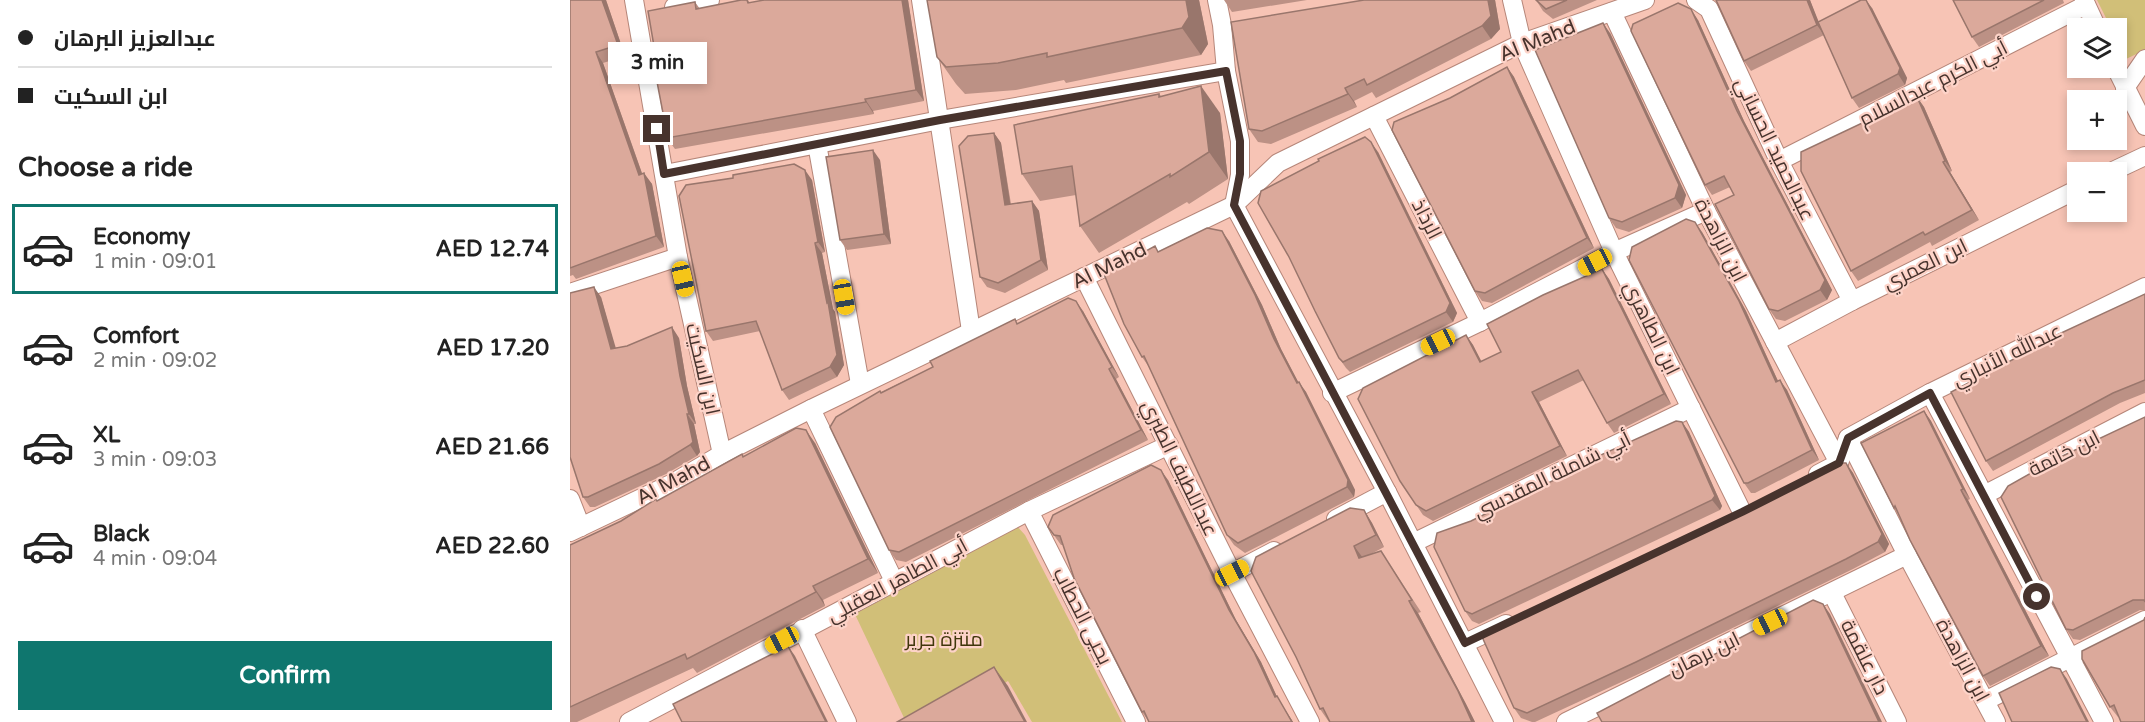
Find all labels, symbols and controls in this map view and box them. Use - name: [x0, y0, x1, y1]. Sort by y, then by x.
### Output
- street label: Al Mahd: [1496, 15, 1579, 67]
- map controls: [2067, 18, 2127, 222]
- button: layers: [2067, 18, 2127, 78]
- text: عبدالعزيز البرهان: [54, 26, 216, 52]
- street label: أبي الكرم عبدالسلام: [1855, 35, 2013, 134]
- callout: 3 min: [608, 42, 706, 84]
- text: 3 min: [631, 51, 684, 75]
- street label: عبدالحميد الحساني: [1726, 74, 1819, 226]
- text: ابن السكيت: [54, 84, 168, 110]
- button: +: [2067, 90, 2127, 150]
- route end: [643, 115, 670, 142]
- text: Choose a ride: [18, 151, 193, 184]
- button: −: [2067, 162, 2127, 222]
- street label: الرذاذ: [1406, 195, 1446, 243]
- street label: ابن الزاهدة: [1689, 195, 1751, 286]
- icon: car: [21, 222, 75, 276]
- text: Economy: [93, 224, 190, 250]
- street label: ابن العمري: [1879, 234, 1973, 298]
- text: AED 12.74: [436, 236, 549, 262]
- street label: Al Mahd: [1068, 238, 1151, 294]
- car: [1575, 246, 1615, 278]
- text: 1 min · 09:01: [93, 250, 217, 274]
- car: [670, 259, 696, 299]
- car: [832, 278, 856, 316]
- street label: ابن الطاهري: [1615, 278, 1684, 381]
- street label: عبدالله الأنباري: [1948, 317, 2067, 395]
- icon: car: [21, 321, 75, 375]
- street label: ابن السكيت: [680, 321, 724, 417]
- text: Comfort: [93, 323, 179, 349]
- car: [1418, 326, 1458, 358]
- text: AED 17.20: [436, 335, 549, 361]
- text: 2 min · 09:02: [93, 349, 217, 373]
- street label: عبداللطيف الطبري: [1133, 397, 1222, 542]
- icon: car: [21, 420, 75, 474]
- text: XL: [93, 422, 120, 448]
- street label: ابن خاتمة: [2025, 426, 2104, 482]
- street label: أبي شاملة المقدسي: [1469, 427, 1636, 527]
- text: AED 21.66: [435, 434, 549, 460]
- text: 3 min · 09:03: [93, 448, 217, 472]
- street label: Al Mahd: [632, 451, 715, 510]
- icon: car: [21, 519, 75, 573]
- text: Black: [93, 521, 150, 547]
- text: AED 22.60: [435, 533, 549, 559]
- street label: أبي الطاهر العقيلي: [823, 533, 973, 631]
- text: 4 min · 09:04: [93, 547, 217, 571]
- car: [1212, 557, 1252, 589]
- street label: يحيى الحطاب: [1047, 564, 1117, 670]
- route start: [2023, 583, 2050, 610]
- car: [1750, 606, 1790, 638]
- street label: ابن الزاهدة: [1930, 615, 1994, 706]
- street label: دار علقمة: [1835, 616, 1893, 699]
- car: [762, 624, 802, 656]
- street label: ابن برهان: [1665, 627, 1744, 682]
- park label: منتزة جرير: [904, 628, 983, 652]
- button: Confirm: [18, 641, 552, 710]

